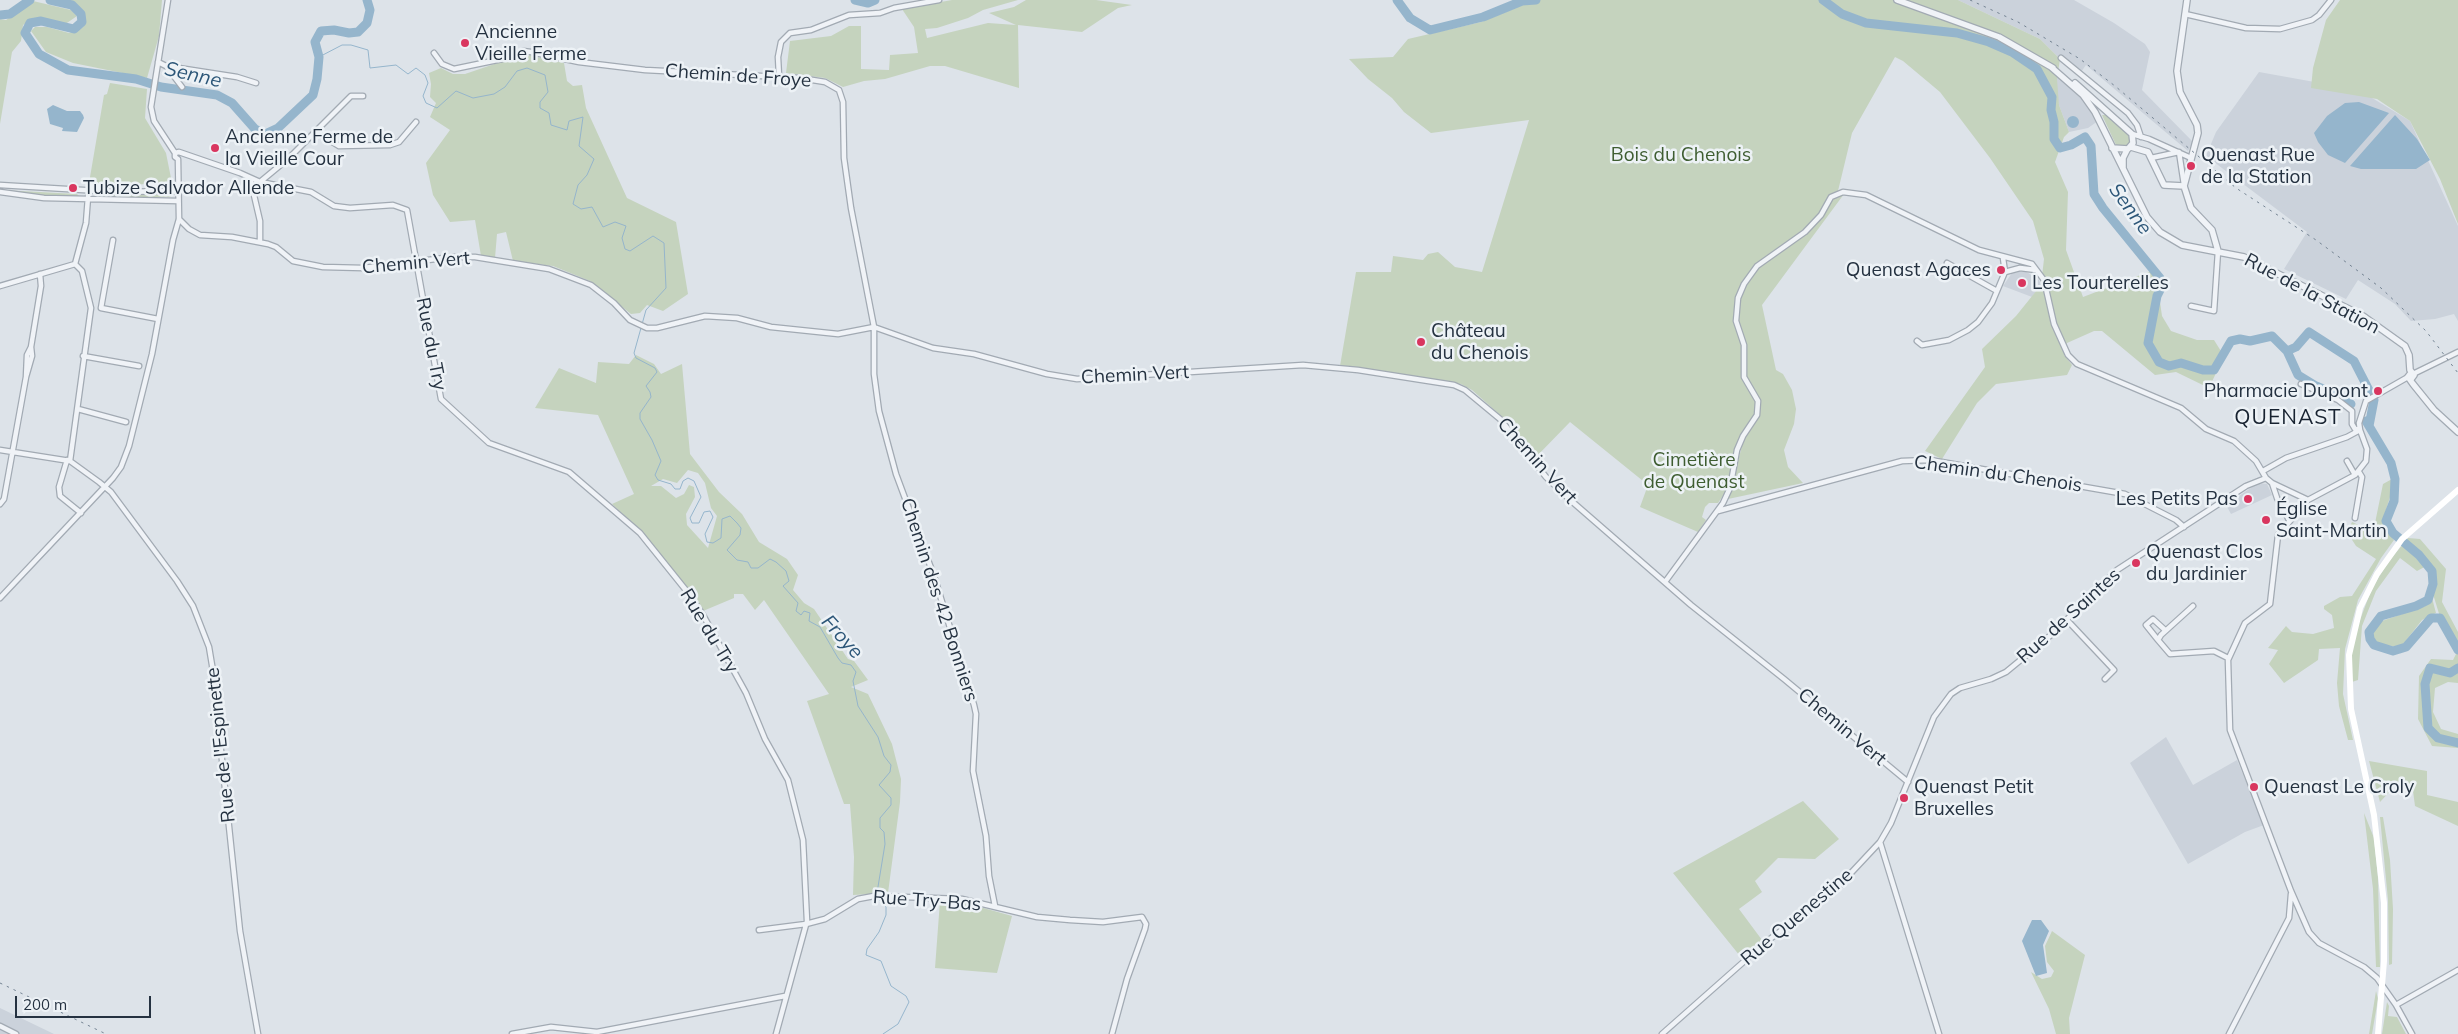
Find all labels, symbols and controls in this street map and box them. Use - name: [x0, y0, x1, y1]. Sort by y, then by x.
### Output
- place label: Ancienne Vieille Ferme: [475, 21, 587, 65]
- marker: Ancienne Vieille Ferme: [459, 37, 471, 49]
- water label: Senne: [162, 57, 224, 93]
- street label: Chemin de Froye: [664, 60, 812, 92]
- place label: Ancienne Ferme de la Vieille Cour: [225, 126, 393, 170]
- marker: Ancienne Ferme de la Vieille Cour: [209, 142, 221, 154]
- park label: Bois du Chenois: [1611, 144, 1751, 166]
- place label: Quenast Rue de la Station: [2201, 144, 2315, 188]
- marker: Quenast Rue de la Station: [2185, 160, 2197, 172]
- place label: Tubize Salvador Allende: [83, 177, 294, 199]
- water label: Senne: [2103, 179, 2157, 239]
- marker: Tubize Salvador Allende: [67, 182, 79, 194]
- street label: Chemin Vert: [361, 247, 471, 279]
- street label: Rue de la Station: [2240, 249, 2384, 339]
- place label: Quenast Agaces: [1846, 259, 1991, 281]
- marker: Quenast Agaces: [1995, 264, 2007, 276]
- place label: Les Tourterelles: [2032, 272, 2169, 294]
- marker: Les Tourterelles: [2016, 277, 2028, 289]
- street label: Rue du Try: [411, 296, 451, 392]
- place label: Château du Chenois: [1431, 320, 1529, 364]
- marker: Château du Chenois: [1415, 336, 1427, 348]
- street label: Chemin Vert: [1080, 361, 1190, 389]
- place label: Pharmacie Dupont: [2204, 380, 2368, 402]
- marker: Pharmacie Dupont: [2372, 385, 2384, 397]
- district label: QUENAST: [2233, 405, 2343, 431]
- street label: Chemin Vert: [1492, 413, 1582, 509]
- park label: Cimetière de Quenast: [1643, 449, 1745, 493]
- street label: Chemin du Chenois: [1912, 451, 2084, 497]
- place label: Les Petits Pas: [2116, 488, 2238, 510]
- marker: Les Petits Pas: [2242, 493, 2254, 505]
- street label: Chemin des 42 Bonniers: [895, 495, 983, 705]
- place label: Église Saint-Martin: [2276, 498, 2387, 542]
- marker: Église Saint-Martin: [2260, 514, 2272, 526]
- place label: Quenast Clos du Jardinier: [2146, 541, 2263, 585]
- marker: Quenast Clos du Jardinier: [2130, 557, 2142, 569]
- street label: Rue de Saintes: [2013, 564, 2125, 668]
- street label: Rue du Try: [675, 585, 743, 677]
- water label: Froye: [816, 610, 868, 664]
- street label: Rue de l'Espinette: [202, 666, 240, 824]
- street label: Chemin Vert: [1793, 683, 1891, 771]
- place label: Quenast Petit Bruxelles: [1914, 776, 2034, 820]
- place label: Quenast Le Croly: [2264, 776, 2414, 798]
- marker: Quenast Le Croly: [2248, 781, 2260, 793]
- marker: Quenast Petit Bruxelles: [1898, 792, 1910, 804]
- street label: Rue Quenestine: [1737, 864, 1857, 970]
- street label: Rue Try-Bas: [872, 886, 982, 916]
- scale bar: [18, 986, 154, 1018]
- text: 200 m: [23, 995, 67, 1014]

